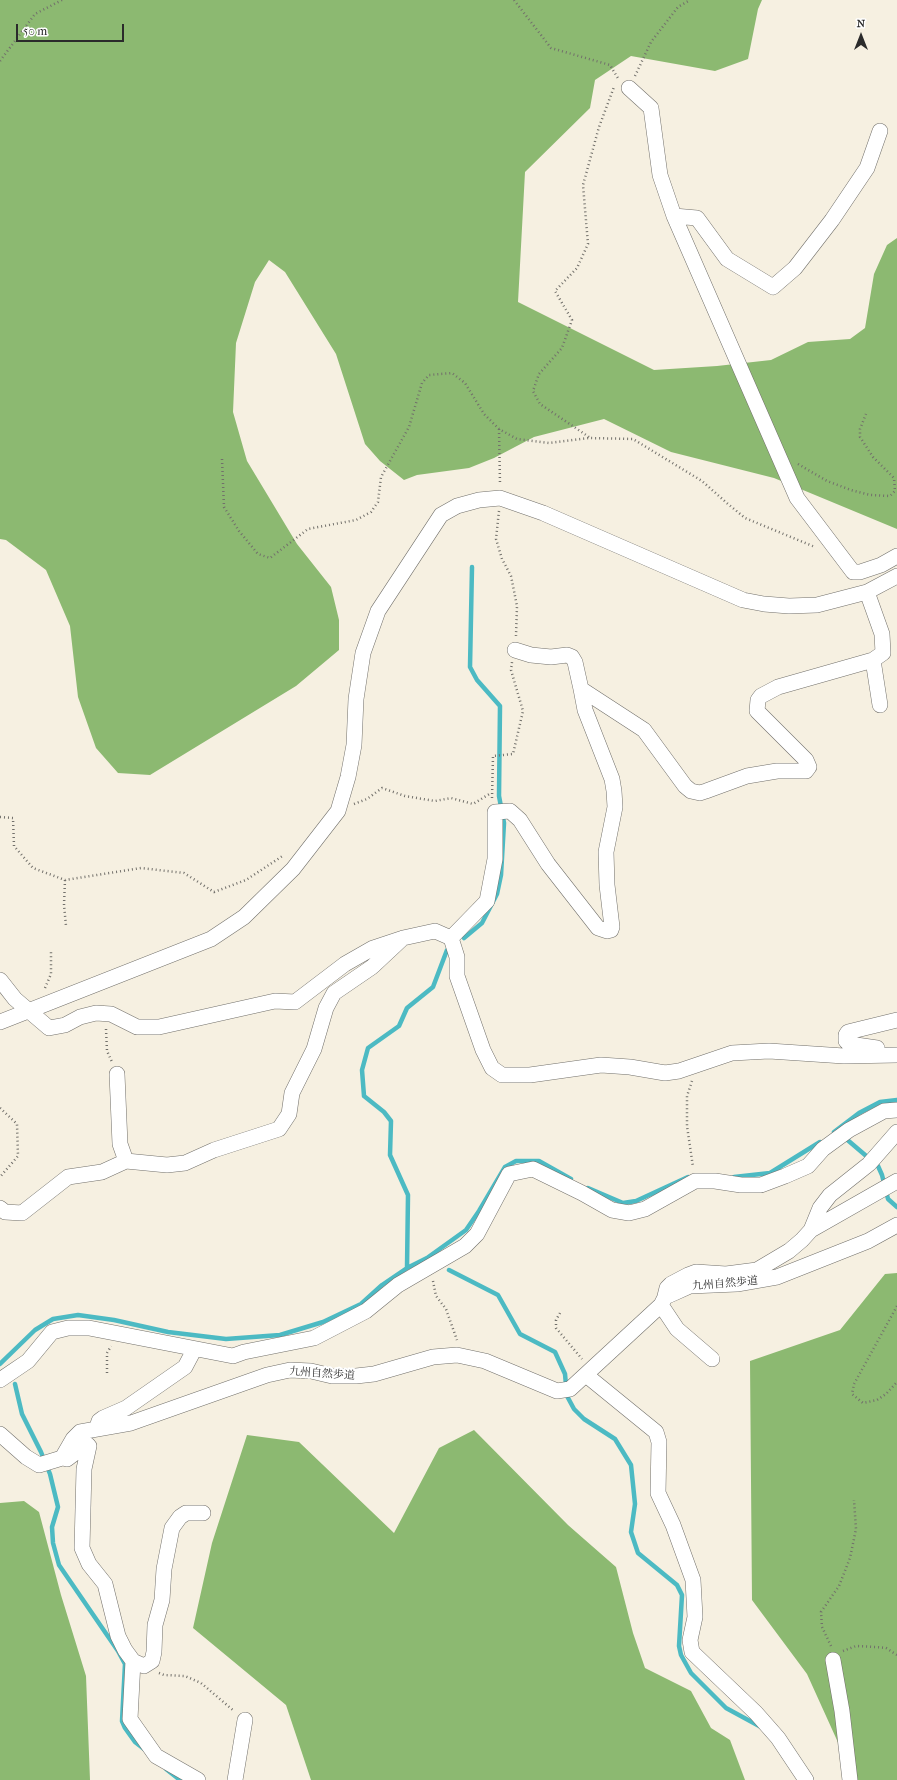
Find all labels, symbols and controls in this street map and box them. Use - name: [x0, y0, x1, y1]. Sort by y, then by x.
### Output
- scale bar: [18, 16, 126, 42]
- north arrow: [841, 16, 881, 56]
- text: N: [857, 17, 865, 30]
- text: 50 m: [23, 24, 47, 38]
- street label: 九州自然歩道: [692, 1275, 758, 1293]
- street label: 九州自然歩道: [289, 1365, 355, 1383]

